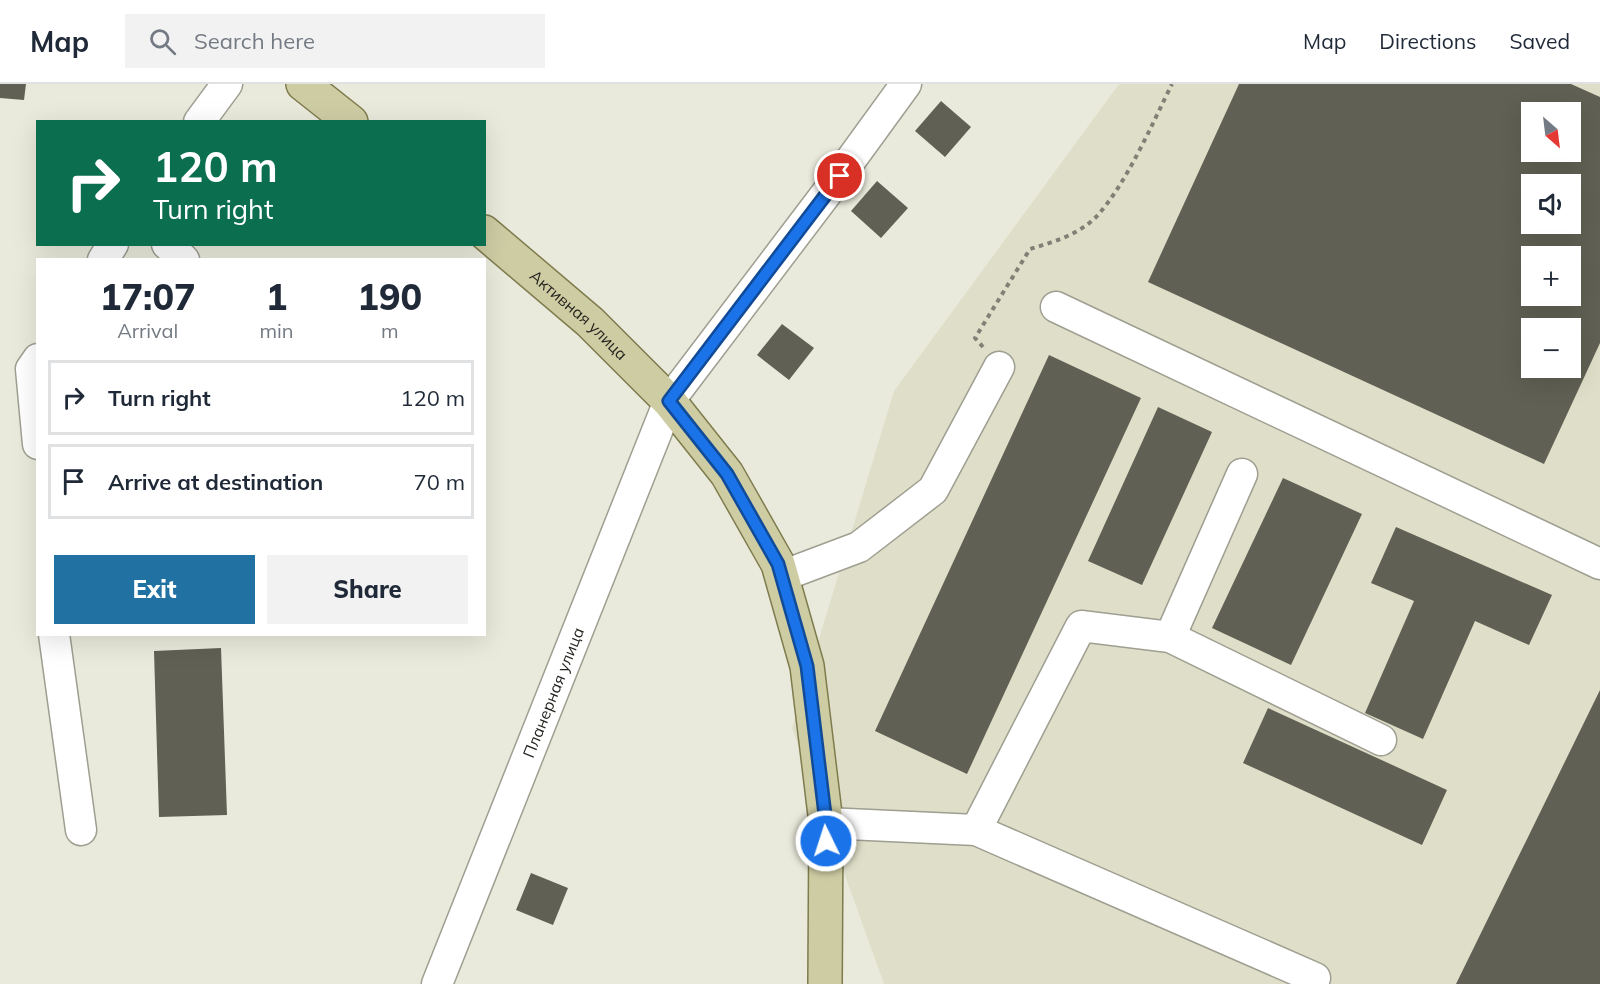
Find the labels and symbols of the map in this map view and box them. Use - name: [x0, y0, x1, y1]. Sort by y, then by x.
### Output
- north arrow: [1521, 102, 1581, 162]
- pin: [814, 150, 865, 201]
- street label: Активная улица: [526, 265, 632, 364]
- street label: Планерная улица: [518, 624, 588, 760]
- position arrow: [794, 809, 858, 873]

